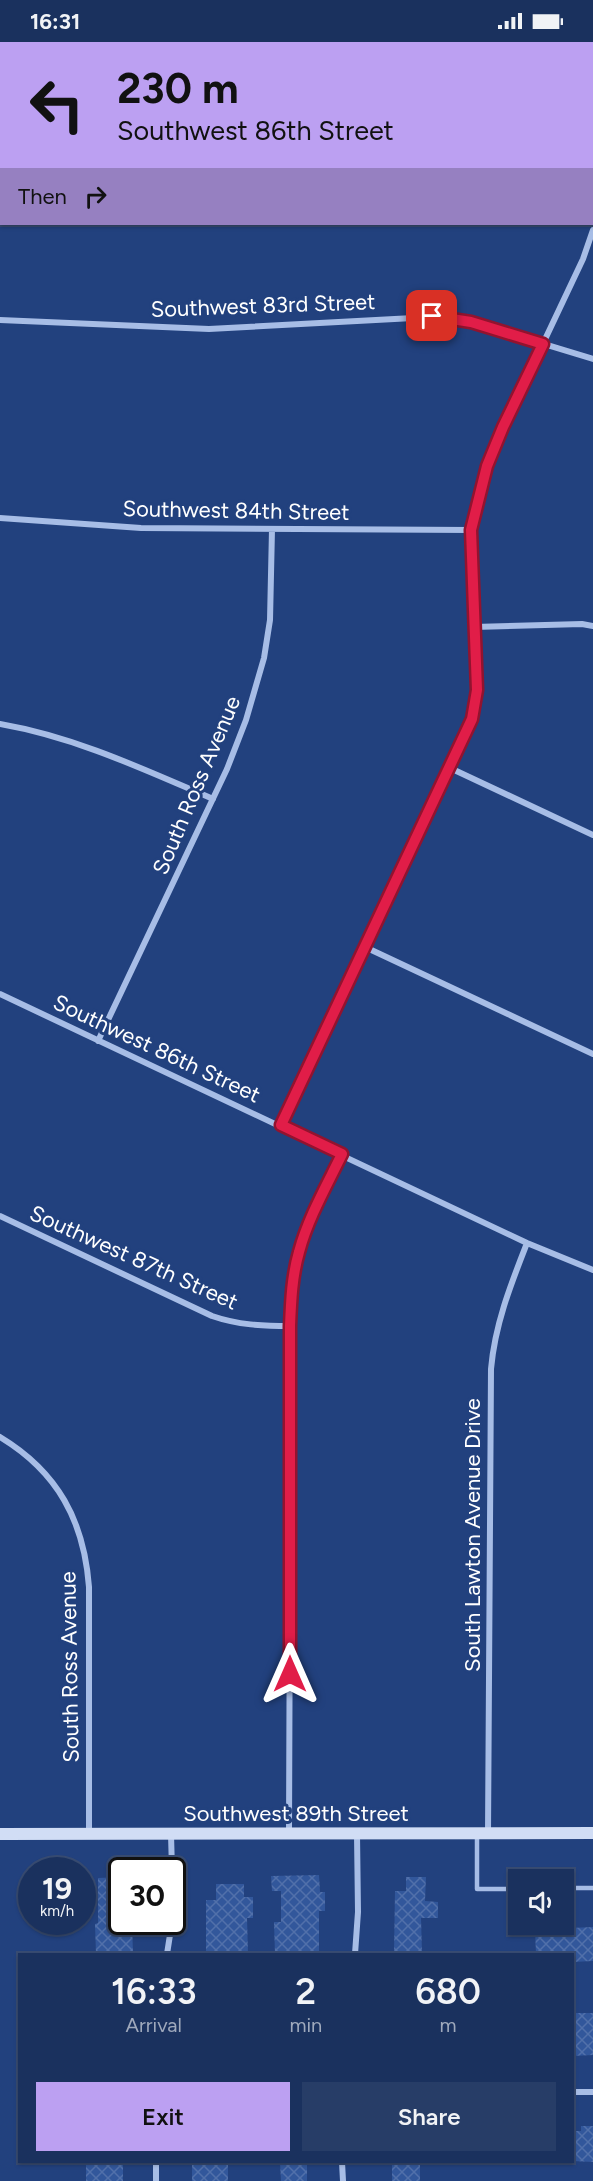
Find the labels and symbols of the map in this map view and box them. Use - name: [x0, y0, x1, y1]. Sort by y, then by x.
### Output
- street label: Southwest 83rd Street: [150, 288, 376, 323]
- pin: [406, 290, 457, 341]
- street label: Southwest 84th Street: [122, 495, 350, 526]
- street label: South Ross Avenue: [147, 692, 246, 879]
- street label: Southwest 86th Street: [49, 989, 265, 1108]
- street label: Southwest 87th Street: [26, 1199, 242, 1316]
- street label: South Lawton Avenue Drive: [459, 1398, 486, 1672]
- street label: South Ross Avenue: [54, 1571, 85, 1763]
- position arrow: [258, 1642, 322, 1706]
- street label: Southwest 89th Street: [183, 1800, 409, 1827]
- speed limit sign: 30: [108, 1857, 186, 1935]

